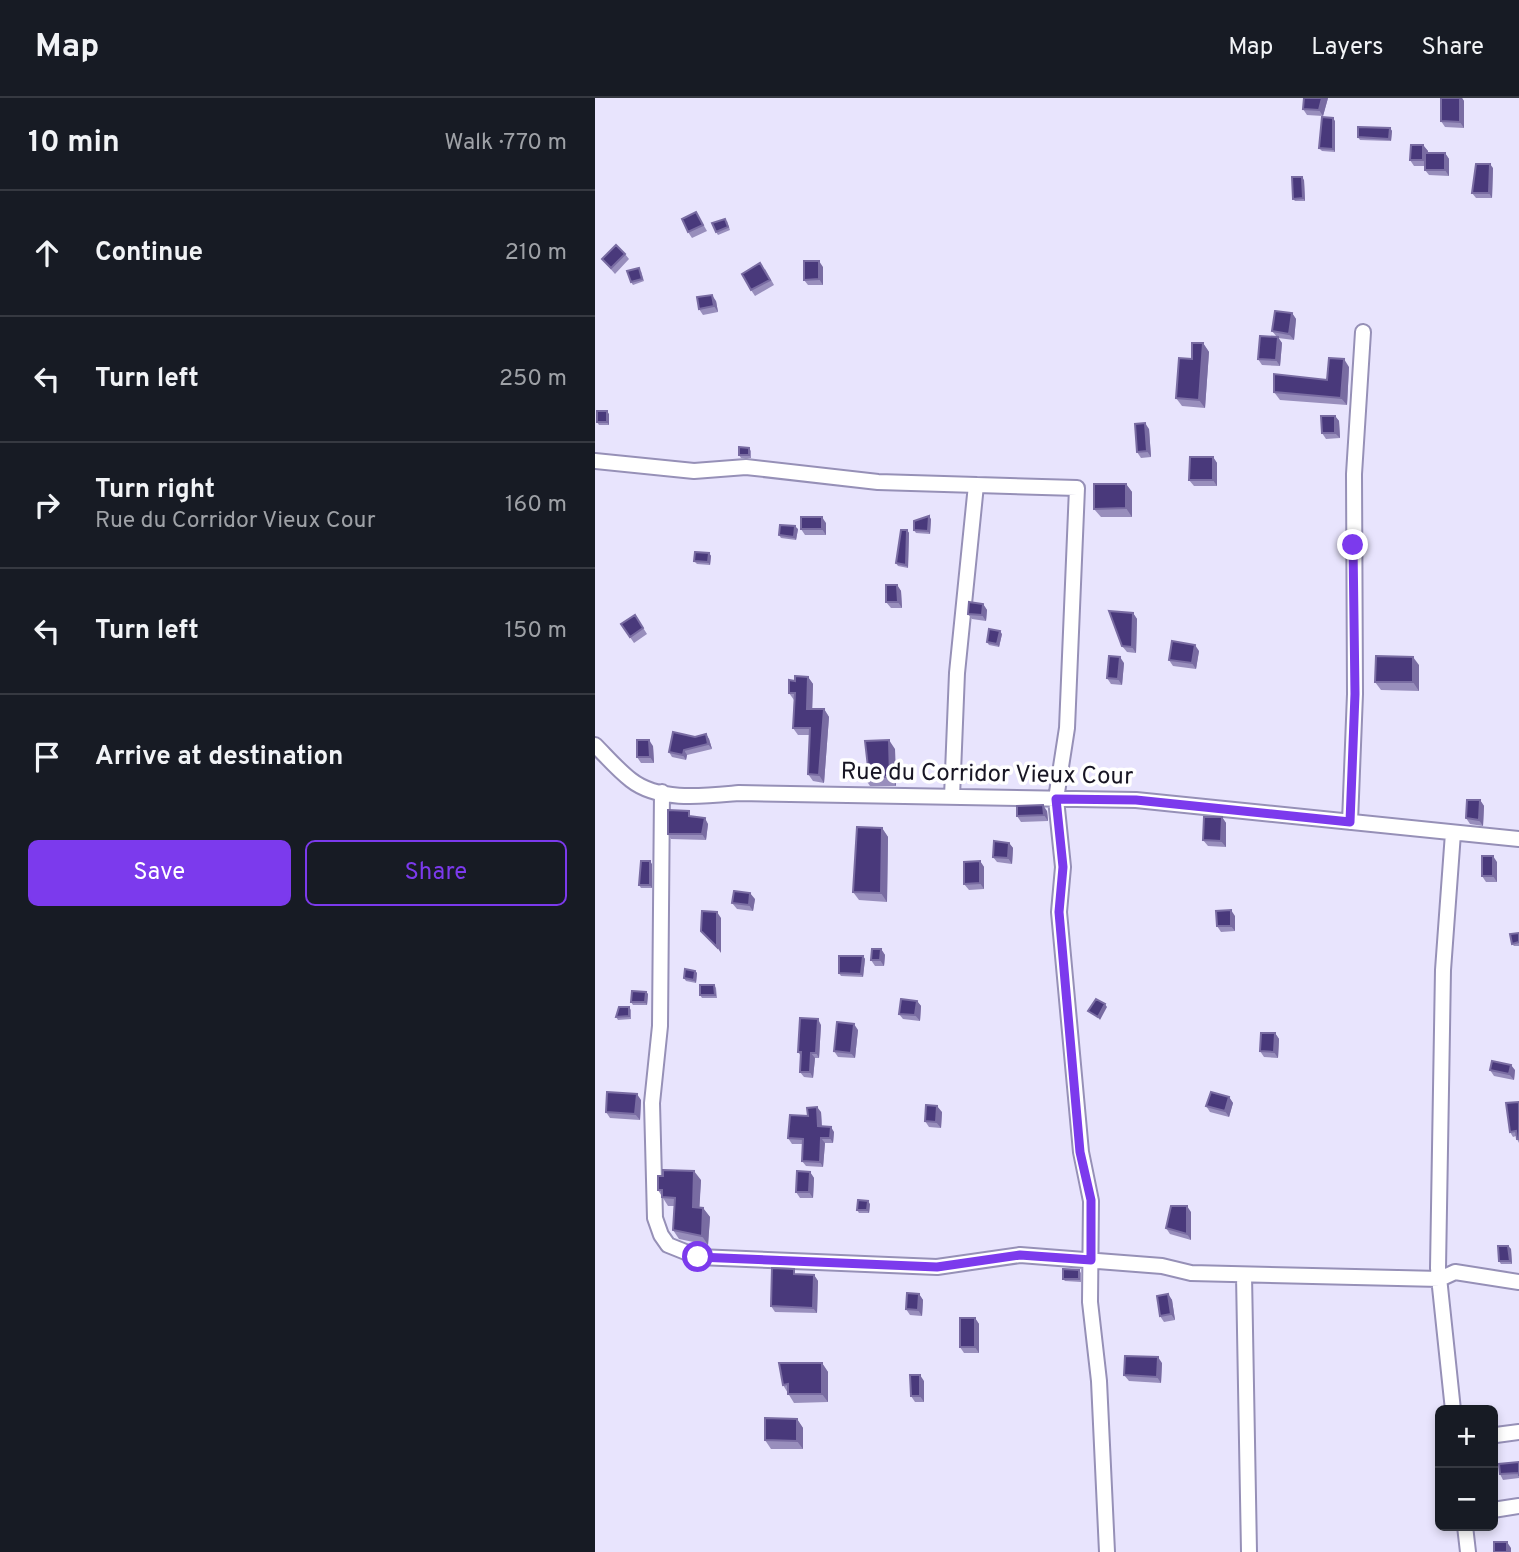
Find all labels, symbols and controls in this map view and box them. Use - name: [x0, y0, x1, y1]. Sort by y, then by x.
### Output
- text: Map: [35, 27, 99, 69]
- text: Map: [1228, 33, 1273, 63]
- text: Layers: [1311, 33, 1383, 63]
- text: Share: [1421, 33, 1484, 63]
- text: 10 min: [28, 125, 120, 162]
- text: Walk · 770 m: [444, 129, 567, 158]
- icon: ahead: [28, 234, 66, 272]
- text: Continue: [95, 237, 203, 270]
- text: 210 m: [505, 239, 567, 268]
- icon: left: [28, 360, 66, 398]
- text: Turn left: [95, 363, 199, 396]
- text: 250 m: [499, 365, 567, 394]
- text: Turn right: [95, 474, 215, 507]
- icon: right: [28, 486, 66, 524]
- text: 160 m: [505, 491, 567, 520]
- text: Rue du Corridor Vieux Cour: [95, 507, 376, 536]
- route end: [1337, 529, 1368, 560]
- icon: left: [28, 612, 66, 650]
- text: Turn left: [95, 615, 199, 648]
- text: 150 m: [505, 617, 567, 646]
- icon: arrive: [28, 738, 66, 776]
- text: Arrive at destination: [95, 741, 343, 774]
- street label: Rue du Corridor Vieux Cour: [840, 757, 1134, 793]
- button: Save: [28, 840, 291, 906]
- button: Share: [305, 840, 567, 906]
- route start: [682, 1241, 713, 1272]
- map controls: [1435, 1405, 1498, 1531]
- button: +: [1435, 1405, 1498, 1468]
- button: −: [1435, 1468, 1498, 1531]

